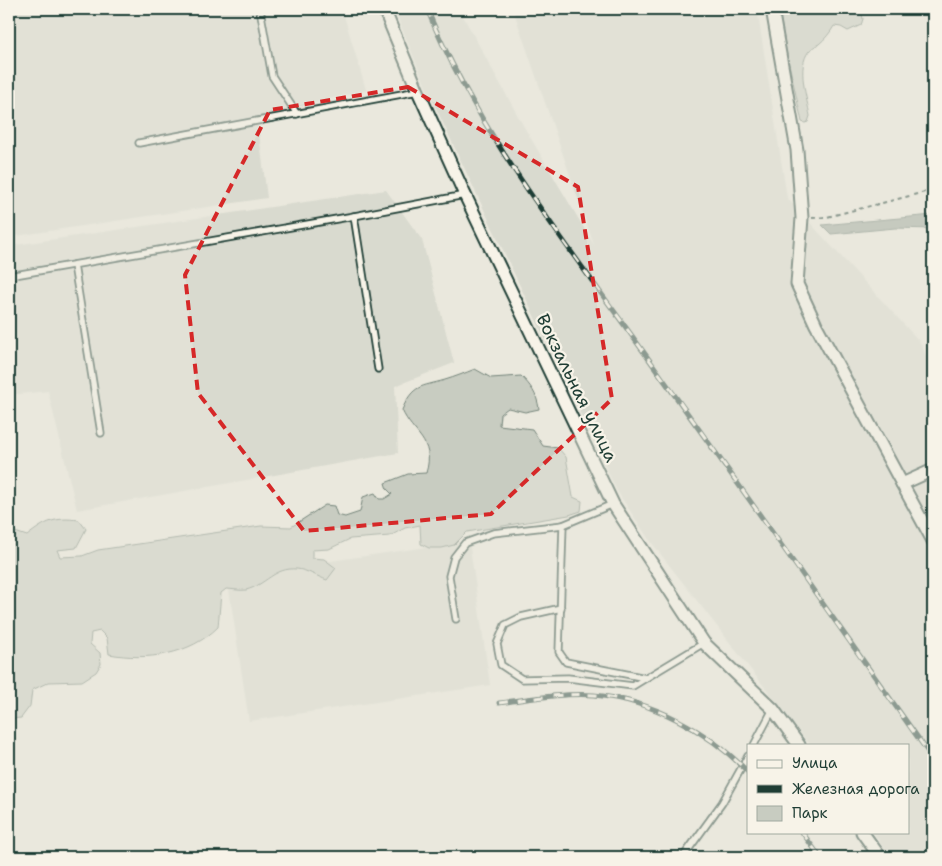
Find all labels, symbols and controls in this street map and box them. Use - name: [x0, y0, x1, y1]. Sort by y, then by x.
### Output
- street label: Вокзальная улица: [531, 310, 623, 466]
- legend: [747, 744, 910, 834]
- text: Улица: [792, 753, 838, 773]
- text: Железная дорога: [792, 779, 920, 799]
- text: Парк: [792, 803, 828, 823]

